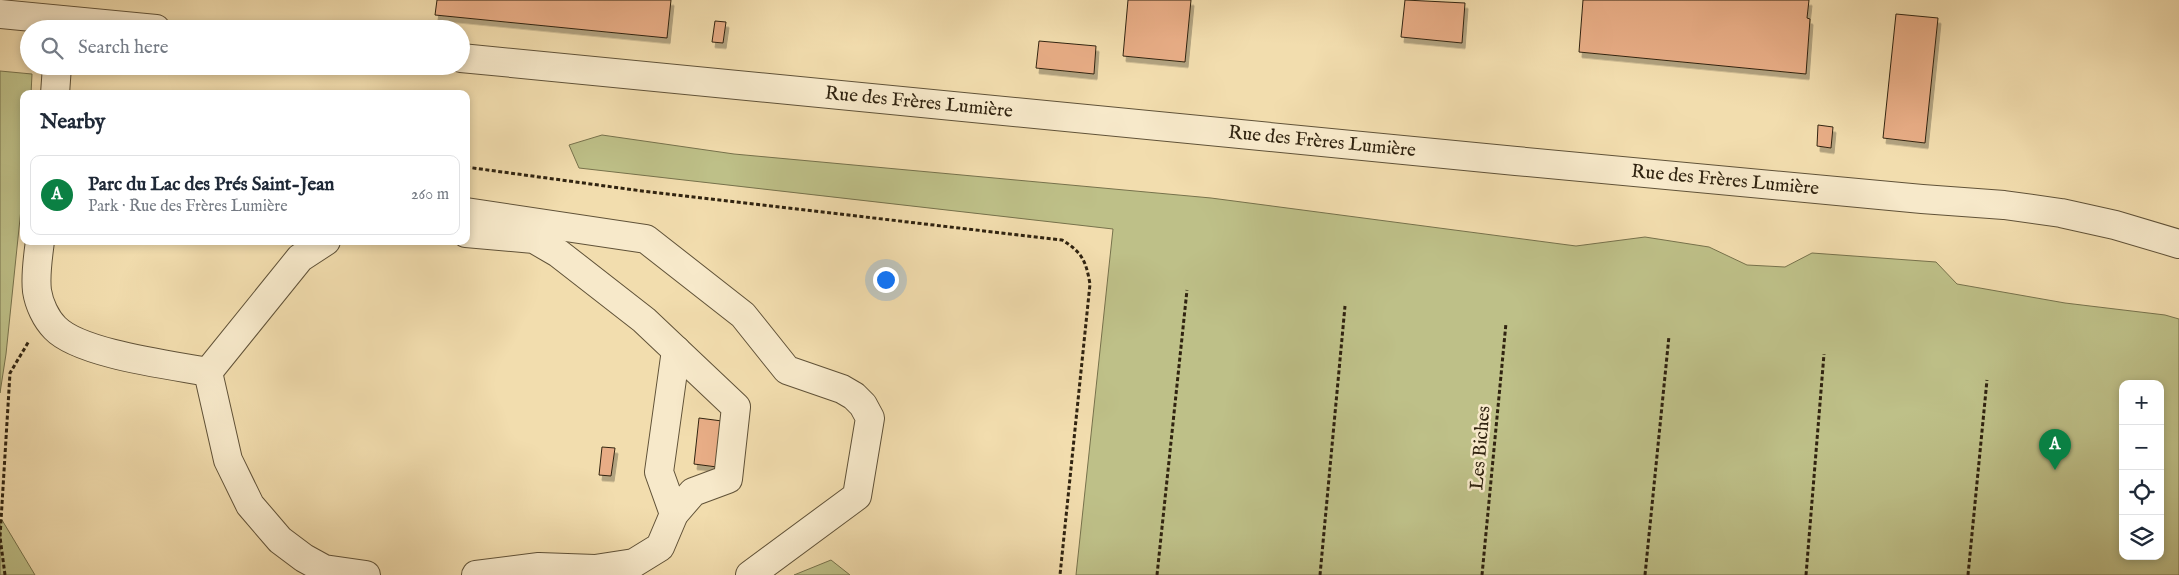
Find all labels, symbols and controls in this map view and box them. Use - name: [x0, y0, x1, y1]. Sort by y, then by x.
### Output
- search box: [20, 20, 470, 75]
- icon: search: [38, 34, 66, 62]
- text: Search here: [78, 36, 169, 60]
- street label: Rue des Frères Lumière: [824, 82, 1014, 124]
- text: Nearby: [40, 109, 105, 136]
- street label: Rue des Frères Lumière: [1227, 121, 1417, 163]
- street label: Rue des Frères Lumière: [1630, 160, 1820, 201]
- text: Parc du Lac des Prés Saint-Jean: [88, 173, 334, 197]
- text: A: [52, 185, 62, 205]
- text: 260 m: [411, 185, 449, 205]
- text: Park · Rue des Frères Lumière: [88, 197, 287, 217]
- your location: [873, 267, 899, 293]
- map controls: [2119, 380, 2164, 560]
- button: +: [2119, 380, 2164, 425]
- street label: Les Biches: [1465, 405, 1497, 491]
- button: −: [2119, 425, 2164, 470]
- pin: A: [2039, 429, 2071, 470]
- button: locate: [2119, 470, 2164, 515]
- button: layers: [2119, 515, 2164, 560]

